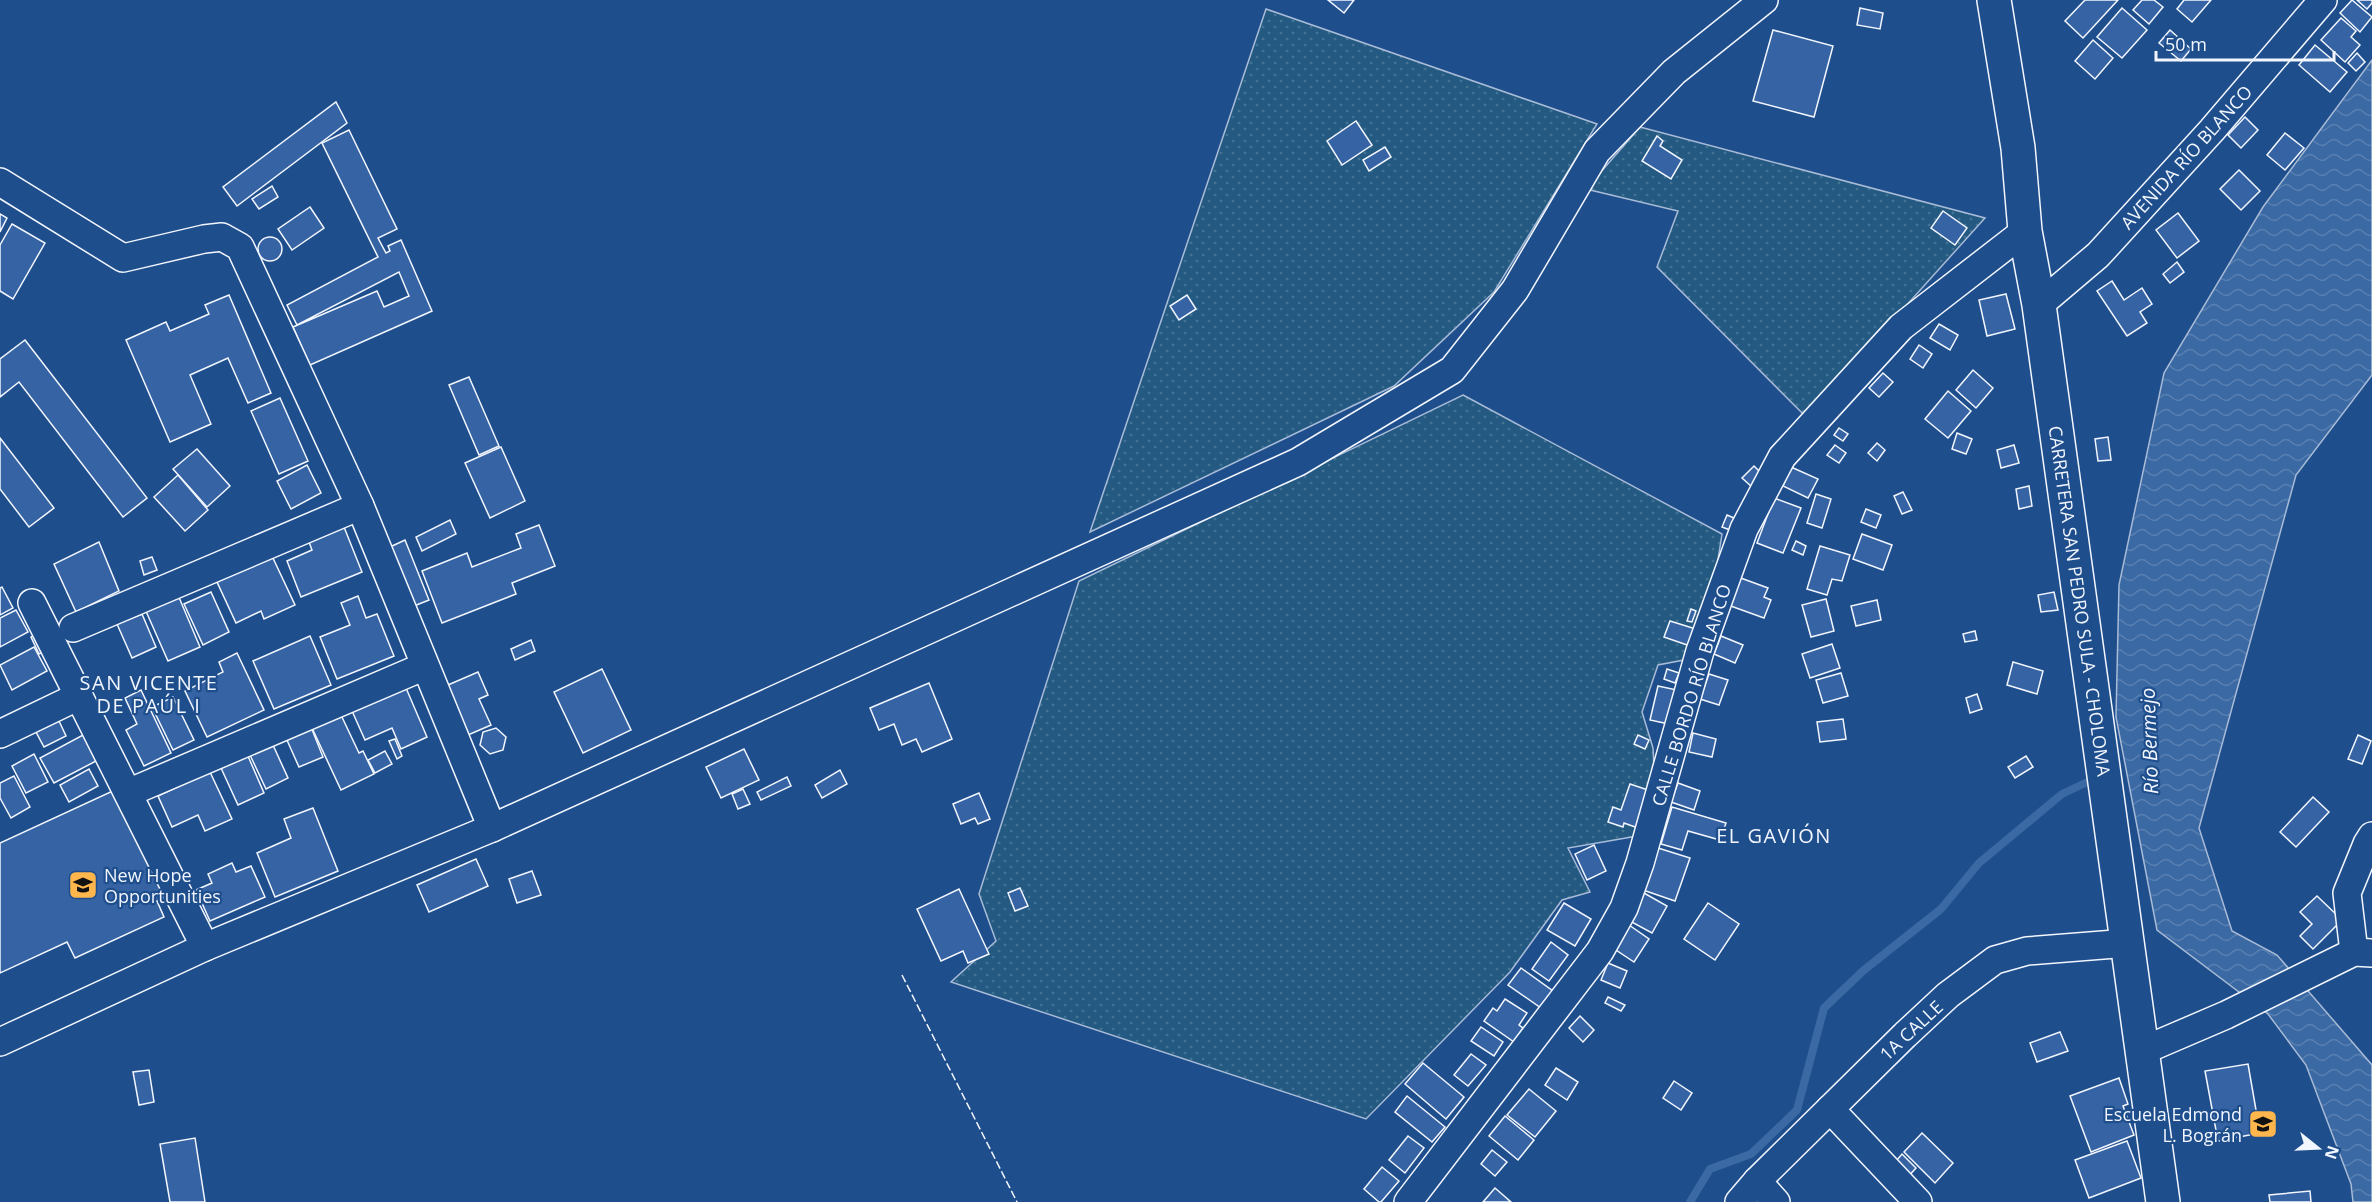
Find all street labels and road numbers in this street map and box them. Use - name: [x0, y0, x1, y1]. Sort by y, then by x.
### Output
- street label: AVENIDA RÍO BLANCO: [2115, 80, 2257, 234]
- street label: CARRETERA SAN PEDRO SULA - CHOLOMA: [2044, 424, 2117, 778]
- street label: CALLE BORDO RÍO BLANCO: [1646, 581, 1736, 809]
- street label: 1A CALLE: [1874, 995, 1948, 1065]

